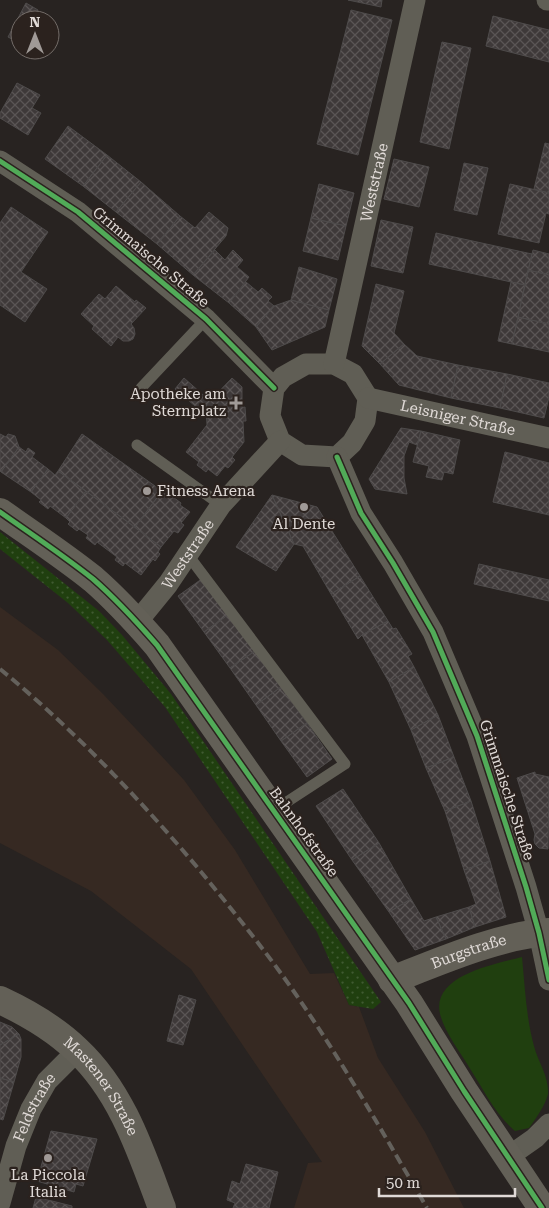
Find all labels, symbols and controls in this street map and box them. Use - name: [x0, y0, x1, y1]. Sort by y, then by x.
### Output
- north arrow: [10, 10, 60, 60]
- text: N: [30, 14, 41, 30]
- street label: Weststraße: [357, 141, 392, 224]
- street label: Grimmaische Straße: [89, 203, 213, 311]
- place label: Apotheke am Sternplatz: [130, 385, 226, 420]
- street label: Leisniger Straße: [399, 396, 517, 439]
- marker: Apotheke am Sternplatz: [230, 397, 242, 409]
- place label: Fitness Arena: [157, 482, 255, 500]
- marker: Fitness Arena: [141, 485, 153, 497]
- marker: Al Dente: [298, 501, 310, 513]
- place label: Al Dente: [273, 515, 335, 533]
- street label: Weststraße: [158, 516, 218, 592]
- street label: Grimmaische Straße: [476, 717, 538, 863]
- street label: Bahnhofstraße: [266, 784, 342, 880]
- street label: Burgstraße: [429, 931, 508, 973]
- street label: Mastener Straße: [60, 1033, 142, 1139]
- street label: Feldstraße: [10, 1069, 59, 1145]
- marker: La Piccola Italia: [42, 1152, 54, 1164]
- place label: La Piccola Italia: [11, 1166, 85, 1201]
- scale bar: [379, 1166, 515, 1198]
- text: 50 m: [386, 1174, 421, 1192]

